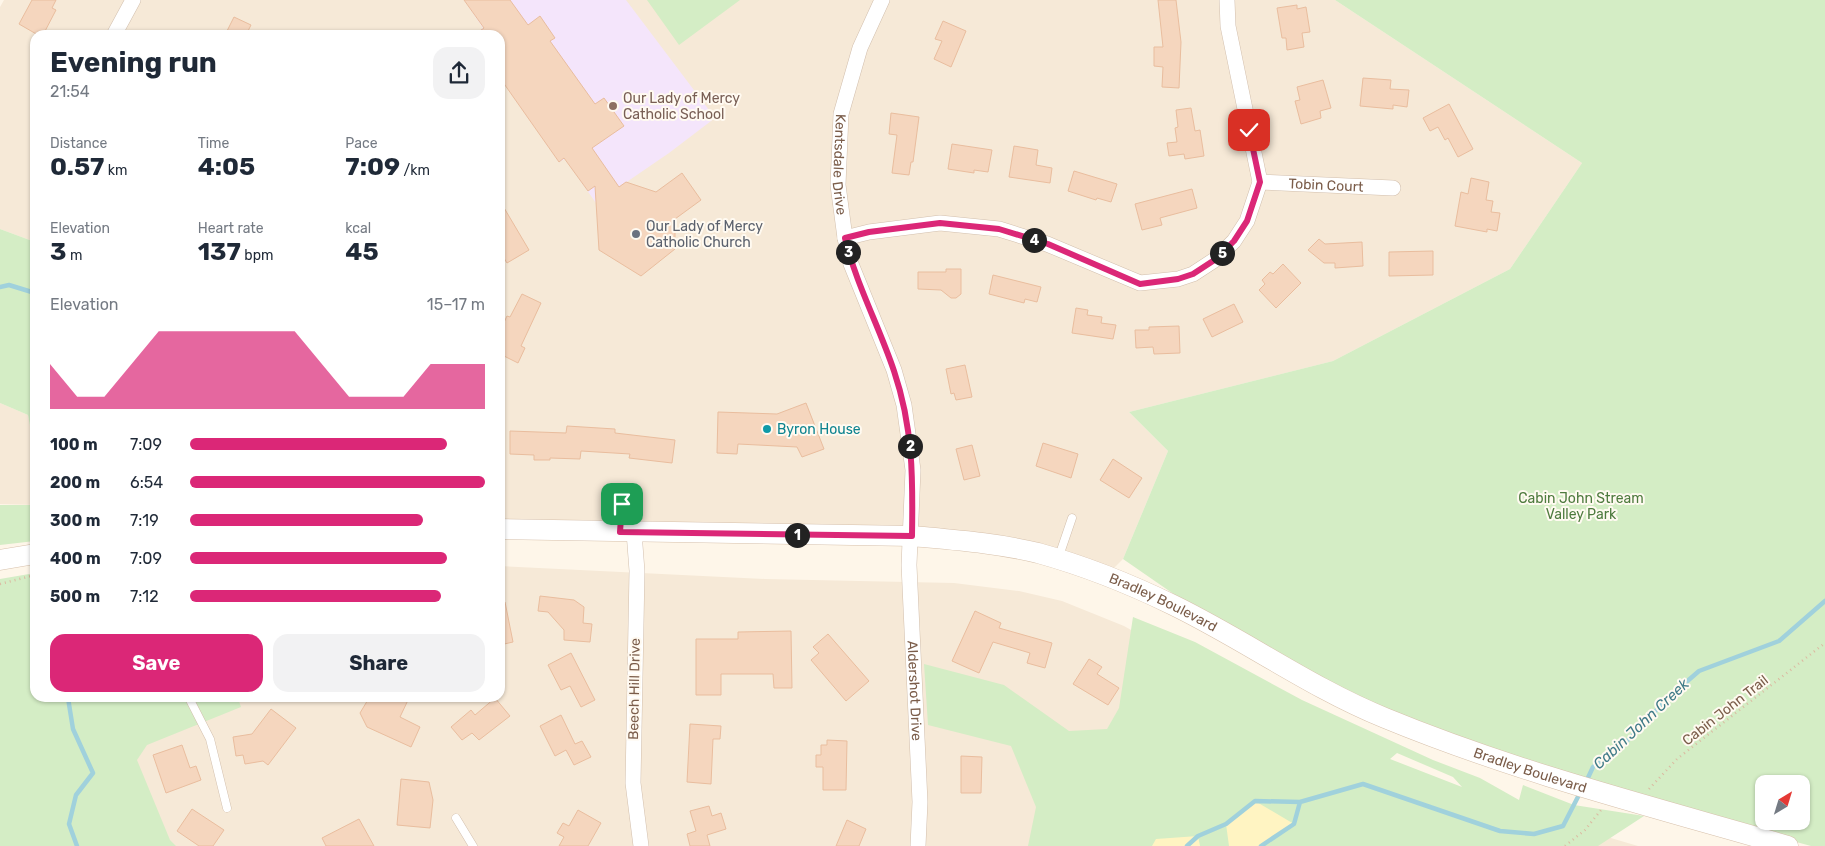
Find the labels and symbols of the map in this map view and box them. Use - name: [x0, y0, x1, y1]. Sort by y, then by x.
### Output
- place label: Our Lady of Mercy Catholic School: [623, 90, 740, 123]
- marker: Our Lady of Mercy Catholic School: [607, 100, 619, 112]
- pin: [1228, 109, 1270, 151]
- street label: Kentsdale Drive: [829, 113, 850, 216]
- street label: Tobin Court: [1288, 175, 1364, 196]
- place label: Our Lady of Mercy Catholic Church: [646, 218, 763, 251]
- marker: Our Lady of Mercy Catholic Church: [630, 228, 642, 240]
- pin: 4: [1022, 228, 1046, 252]
- pin: 3: [836, 240, 860, 264]
- pin: 5: [1210, 240, 1234, 266]
- place label: Byron House: [777, 421, 861, 438]
- marker: Byron House: [761, 423, 773, 435]
- pin: 2: [898, 434, 922, 458]
- pin: [601, 483, 643, 525]
- park label: Cabin John Stream Valley Park: [1518, 490, 1644, 523]
- pin: 1: [784, 522, 810, 548]
- street label: Bradley Boulevard: [1106, 570, 1220, 636]
- street label: Beech Hill Drive: [625, 638, 644, 740]
- street label: Aldershot Drive: [904, 640, 925, 741]
- street label: Cabin John Trail: [1679, 672, 1772, 749]
- water label: Cabin John Creek: [1589, 675, 1693, 773]
- street label: Bradley Boulevard: [1471, 744, 1589, 797]
- north arrow: [1755, 775, 1810, 830]

